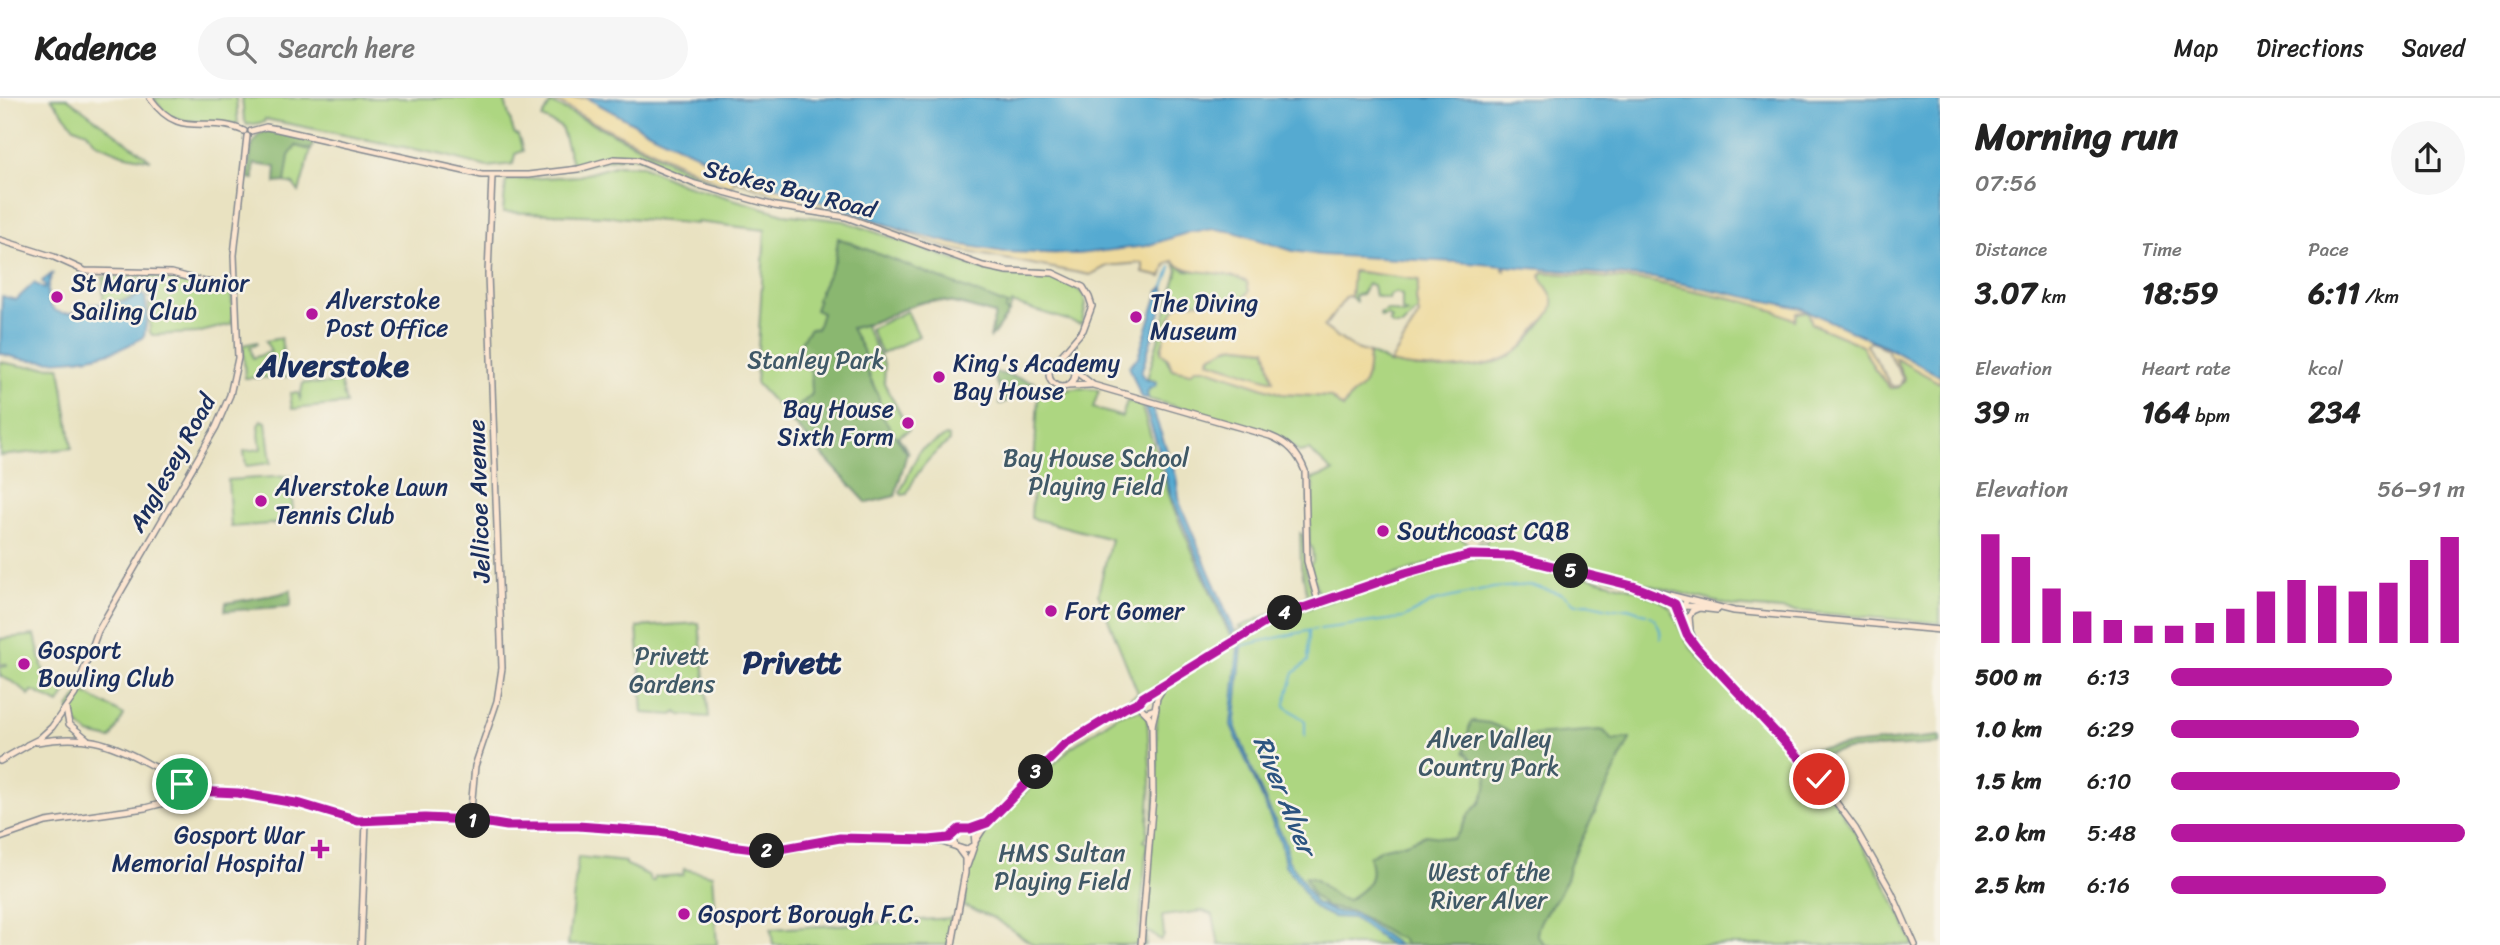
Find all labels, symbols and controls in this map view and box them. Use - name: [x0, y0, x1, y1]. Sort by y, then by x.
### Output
- search box: [198, 17, 688, 80]
- text: Kadence: [35, 19, 156, 77]
- text: Search here: [278, 25, 415, 71]
- text: Map: [2174, 27, 2218, 69]
- text: Directions: [2256, 27, 2364, 69]
- text: Saved: [2402, 27, 2465, 69]
- icon: search: [222, 29, 260, 67]
- text: Morning run: [1975, 103, 2178, 170]
- button: share: [2391, 121, 2465, 195]
- street label: Stokes Bay Road: [699, 147, 882, 231]
- text: 07:56: [1975, 163, 2037, 204]
- text: Distance: [1975, 233, 2047, 266]
- text: Time: [2142, 233, 2182, 266]
- text: Pace: [2308, 233, 2349, 266]
- place label: St Mary's Junior Sailing Club: [71, 262, 250, 332]
- text: 3.07: [1975, 266, 2037, 320]
- text: 18:59: [2142, 266, 2218, 320]
- text: 6:11: [2308, 266, 2360, 320]
- place label: Alverstoke Post Office: [325, 279, 448, 349]
- text: km: [2037, 280, 2066, 313]
- text: /km: [2360, 280, 2399, 313]
- place label: The Diving Museum: [1150, 282, 1258, 352]
- marker: St Mary's Junior Sailing Club: [49, 289, 65, 305]
- marker: Alverstoke Post Office: [304, 306, 320, 322]
- marker: The Diving Museum: [1128, 309, 1144, 325]
- district label: Alverstoke: [255, 337, 410, 394]
- park label: Stanley Park: [747, 339, 885, 381]
- place label: King's Academy Bay House: [953, 342, 1121, 412]
- text: Elevation: [1975, 352, 2052, 385]
- text: Heart rate: [2142, 352, 2231, 385]
- text: kcal: [2308, 352, 2343, 385]
- marker: King's Academy Bay House: [931, 369, 947, 385]
- street label: Anglesey Road: [116, 385, 228, 541]
- text: 39: [1975, 385, 2010, 439]
- text: 164: [2142, 385, 2190, 439]
- text: 234: [2308, 385, 2361, 439]
- place label: Bay House Sixth Form: [777, 388, 894, 458]
- text: m: [2010, 399, 2029, 432]
- text: bpm: [2190, 399, 2230, 432]
- marker: Bay House Sixth Form: [900, 415, 916, 431]
- street label: Jellicoe Avenue: [455, 418, 503, 585]
- park label: Bay House School Playing Field: [1003, 437, 1190, 507]
- place label: Alverstoke Lawn Tennis Club: [274, 466, 448, 536]
- text: Elevation: [1975, 469, 2068, 510]
- text: 56–91 m: [2377, 469, 2465, 510]
- marker: Alverstoke Lawn Tennis Club: [253, 493, 269, 509]
- place label: Southcoast CQB: [1397, 510, 1570, 552]
- marker: Southcoast CQB: [1375, 523, 1391, 539]
- pin: 5: [1554, 554, 1588, 588]
- text: 5: [1565, 554, 1576, 587]
- place label: Fort Gomer: [1065, 590, 1186, 632]
- pin: 4: [1268, 596, 1302, 630]
- text: 4: [1279, 596, 1290, 629]
- marker: Fort Gomer: [1043, 603, 1059, 619]
- place label: Gosport Bowling Club: [38, 629, 174, 699]
- district label: Privett: [742, 634, 842, 691]
- park label: Privett Gardens: [629, 635, 716, 705]
- marker: Gosport Bowling Club: [16, 656, 32, 672]
- text: 500 m: [1975, 657, 2042, 698]
- text: 6:13: [2087, 657, 2130, 698]
- text: 1.0 km: [1975, 709, 2042, 750]
- text: 6:29: [2087, 709, 2134, 750]
- park label: Alver Valley Country Park: [1418, 718, 1560, 788]
- water label: River Alver: [1240, 728, 1331, 866]
- pin: [1789, 749, 1849, 809]
- pin: [152, 754, 212, 814]
- pin: 3: [1018, 754, 1054, 790]
- text: 3: [1030, 755, 1041, 788]
- icon: check: [1800, 760, 1838, 798]
- text: 1.5 km: [1975, 761, 2042, 802]
- text: 6:10: [2087, 761, 2131, 802]
- icon: arrive: [163, 765, 201, 803]
- pin: 1: [456, 804, 490, 838]
- text: 1: [468, 804, 477, 837]
- text: 2.0 km: [1975, 813, 2046, 854]
- text: 5:48: [2087, 813, 2136, 854]
- place label: Gosport War Memorial Hospital: [112, 814, 306, 884]
- park label: HMS Sultan Playing Field: [994, 832, 1131, 902]
- pin: 2: [750, 834, 784, 868]
- text: 2: [761, 834, 772, 867]
- marker: Gosport War Memorial Hospital: [310, 839, 330, 859]
- park label: West of the River Alver: [1428, 851, 1550, 921]
- text: 2.5 km: [1975, 865, 2045, 906]
- text: 6:16: [2087, 865, 2130, 906]
- place label: Gosport Borough F.C.: [698, 893, 921, 935]
- marker: Gosport Borough F.C.: [676, 906, 692, 922]

